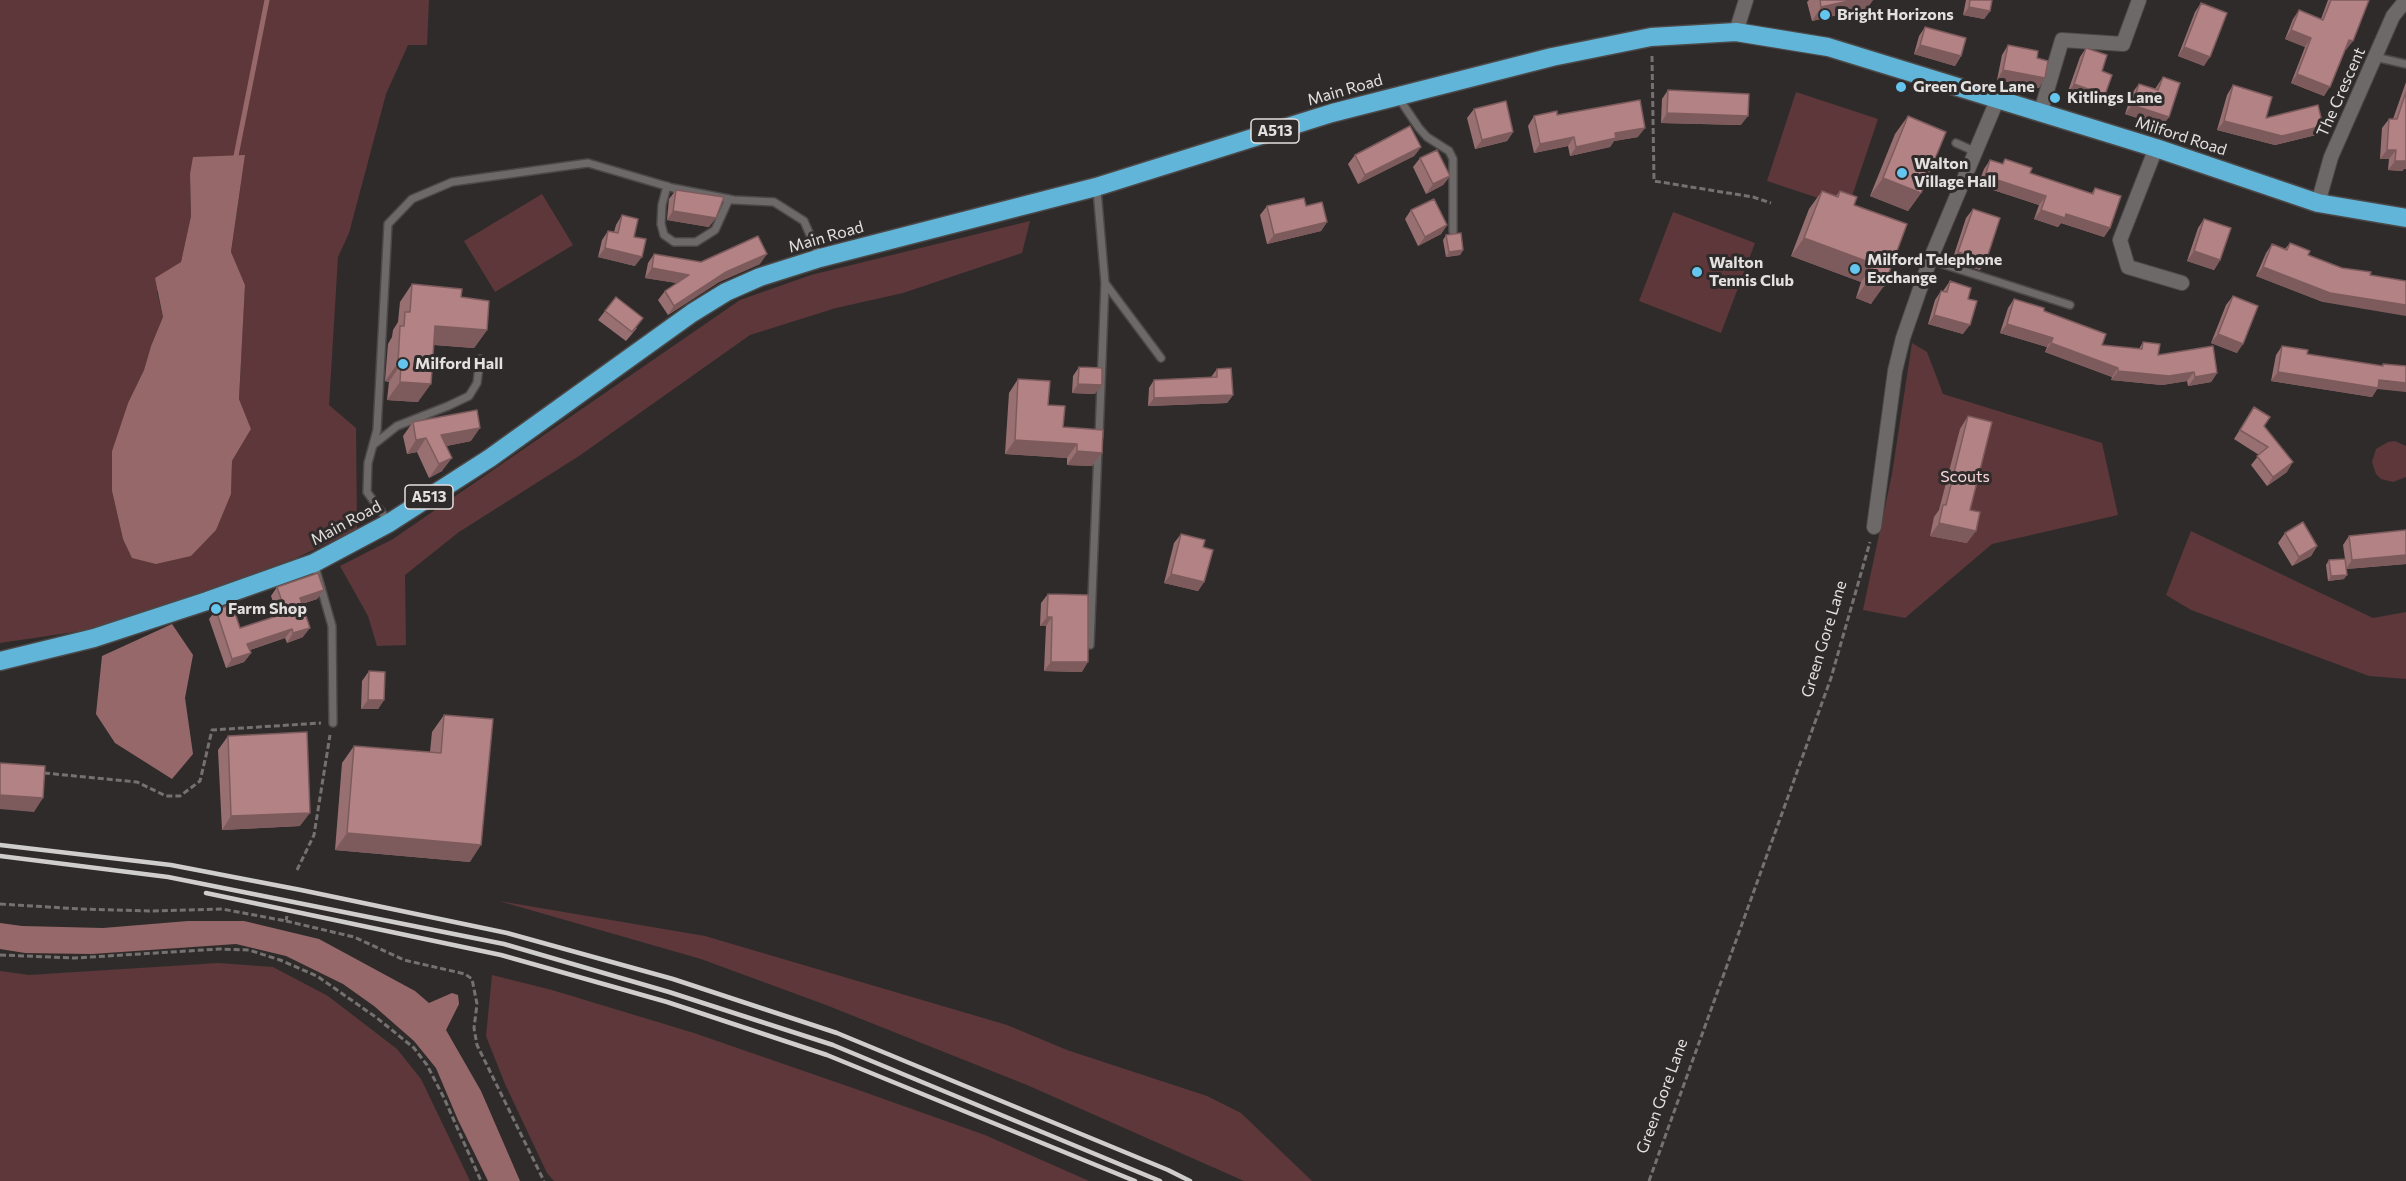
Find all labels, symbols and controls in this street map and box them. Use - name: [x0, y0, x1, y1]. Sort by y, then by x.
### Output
- place label: Bright Horizons: [1837, 5, 1954, 25]
- marker: Bright Horizons: [1818, 8, 1832, 22]
- street label: The Crescent: [2313, 44, 2369, 140]
- street label: Main Road: [1305, 70, 1385, 110]
- place label: Green Gore Lane: [1913, 77, 2035, 97]
- marker: Green Gore Lane: [1894, 80, 1908, 94]
- place label: Kitlings Lane: [2067, 88, 2162, 108]
- marker: Kitlings Lane: [2048, 91, 2062, 105]
- street label: Milford Road: [2133, 112, 2229, 160]
- road number: A513: [1251, 119, 1299, 143]
- place label: Walton Village Hall: [1914, 154, 1996, 192]
- marker: Walton Village Hall: [1895, 166, 1909, 180]
- street label: Main Road: [786, 217, 866, 257]
- place label: Milford Telephone Exchange: [1867, 250, 2002, 288]
- place label: Walton Tennis Club: [1709, 253, 1794, 291]
- marker: Milford Telephone Exchange: [1848, 262, 1862, 276]
- marker: Walton Tennis Club: [1690, 265, 1704, 279]
- place label: Milford Hall: [415, 354, 503, 374]
- marker: Milford Hall: [396, 357, 410, 371]
- park label: Scouts: [1940, 467, 1990, 487]
- road number: A513: [405, 485, 453, 509]
- street label: Main Road: [307, 496, 385, 550]
- street label: Green Gore Lane: [1797, 578, 1851, 700]
- place label: Farm Shop: [228, 599, 307, 619]
- marker: Farm Shop: [209, 602, 223, 616]
- street label: Green Gore Lane: [1632, 1036, 1692, 1156]

